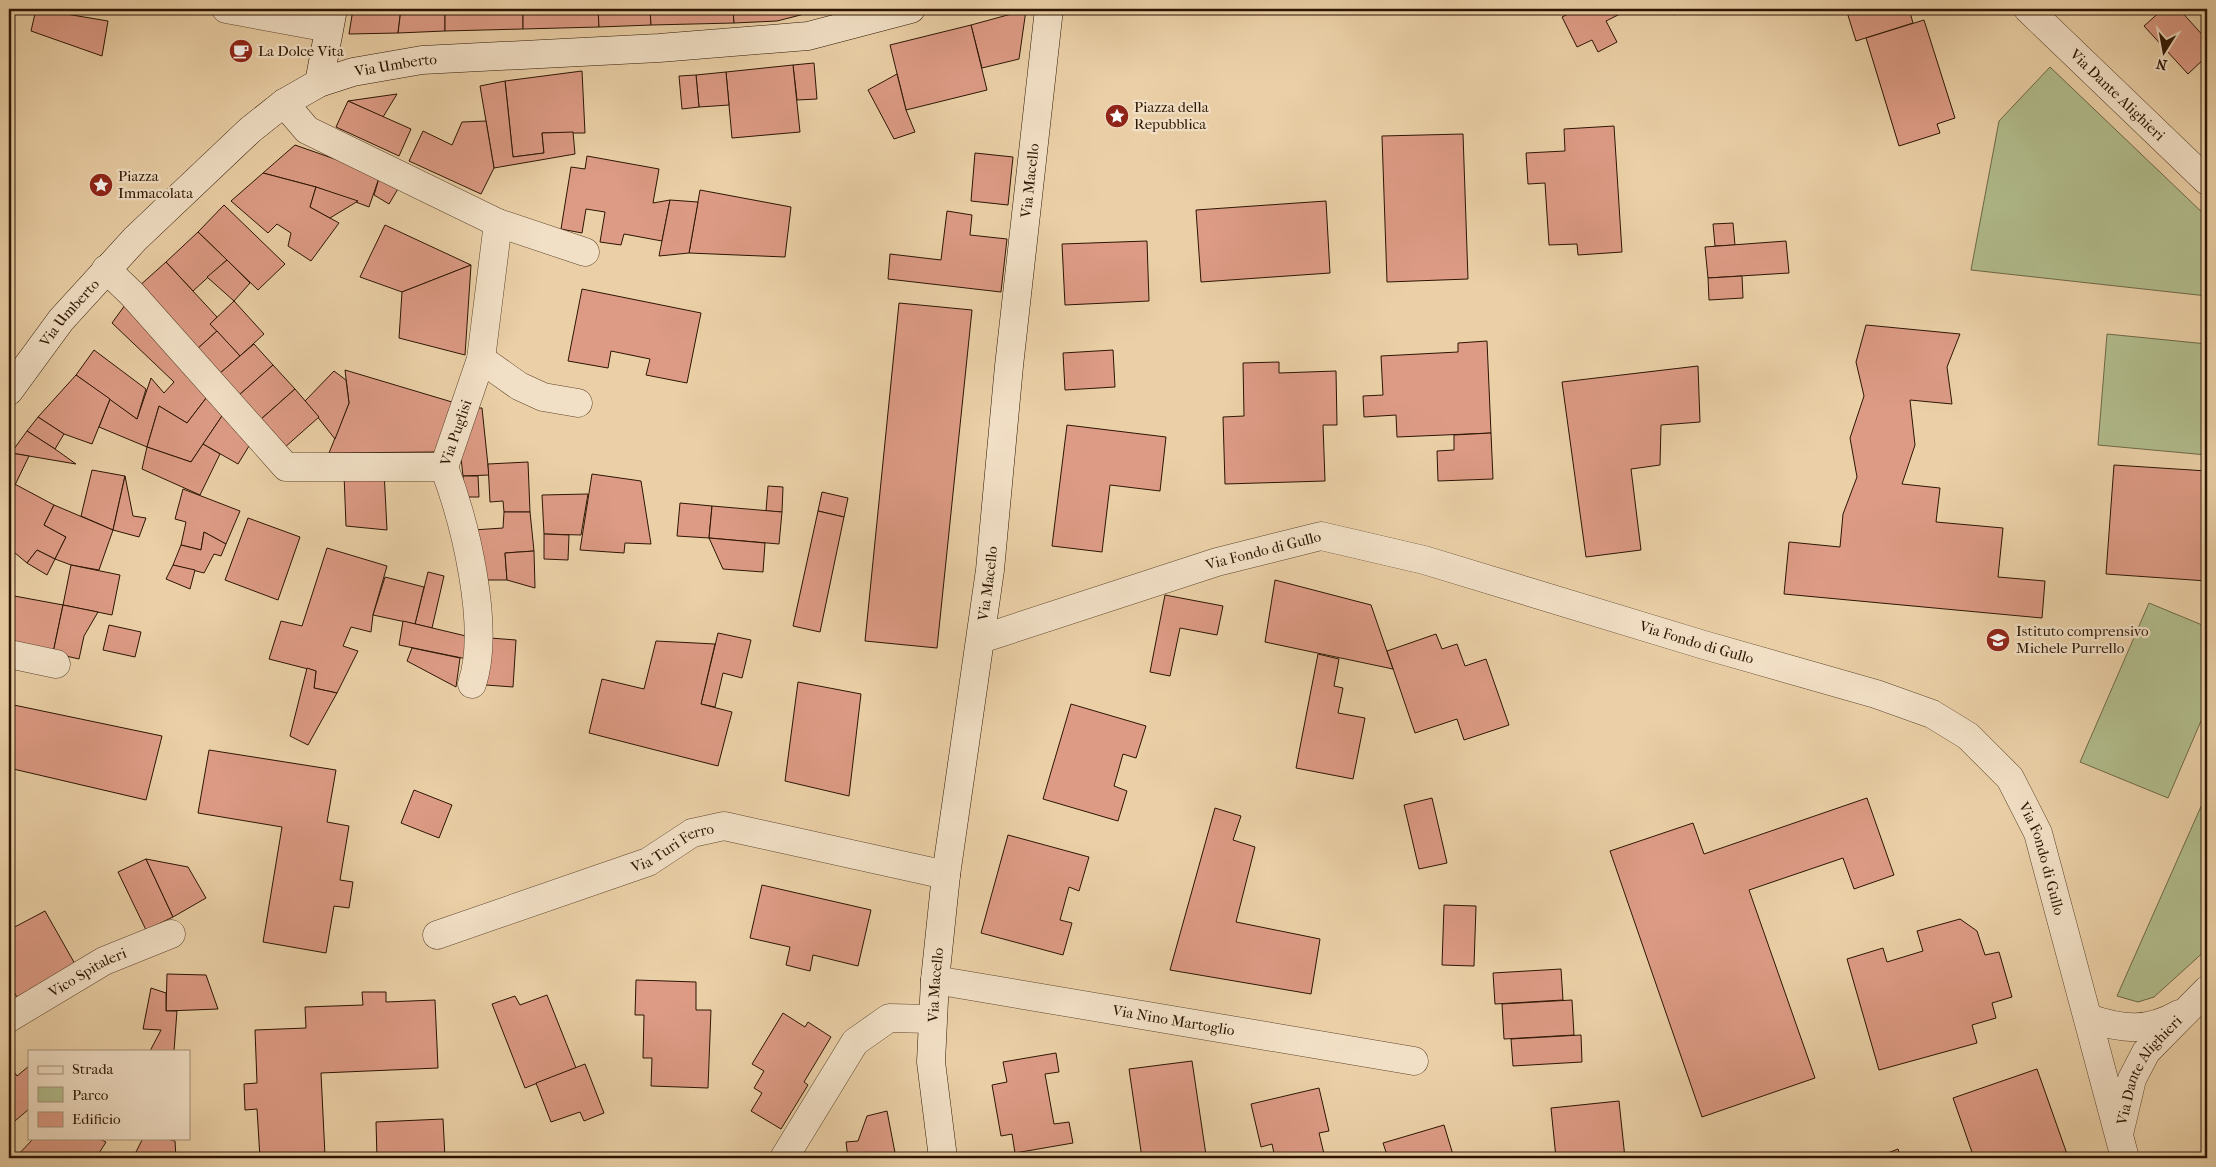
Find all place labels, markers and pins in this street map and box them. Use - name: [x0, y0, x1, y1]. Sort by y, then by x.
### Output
- cafe icon: La Dolce Vita: [228, 38, 254, 64]
- place label: La Dolce Vita: [258, 42, 345, 60]
- place label: Piazza della Repubblica: [1134, 98, 1210, 133]
- place icon: Piazza della Repubblica: [1104, 103, 1130, 129]
- place label: Piazza Immacolata: [118, 167, 194, 202]
- place icon: Piazza Immacolata: [88, 172, 114, 198]
- place label: Istituto comprensivo Michele Purrello: [2016, 622, 2149, 657]
- school or university icon: Istituto comprensivo Michele Purrello: [1985, 627, 2011, 653]

